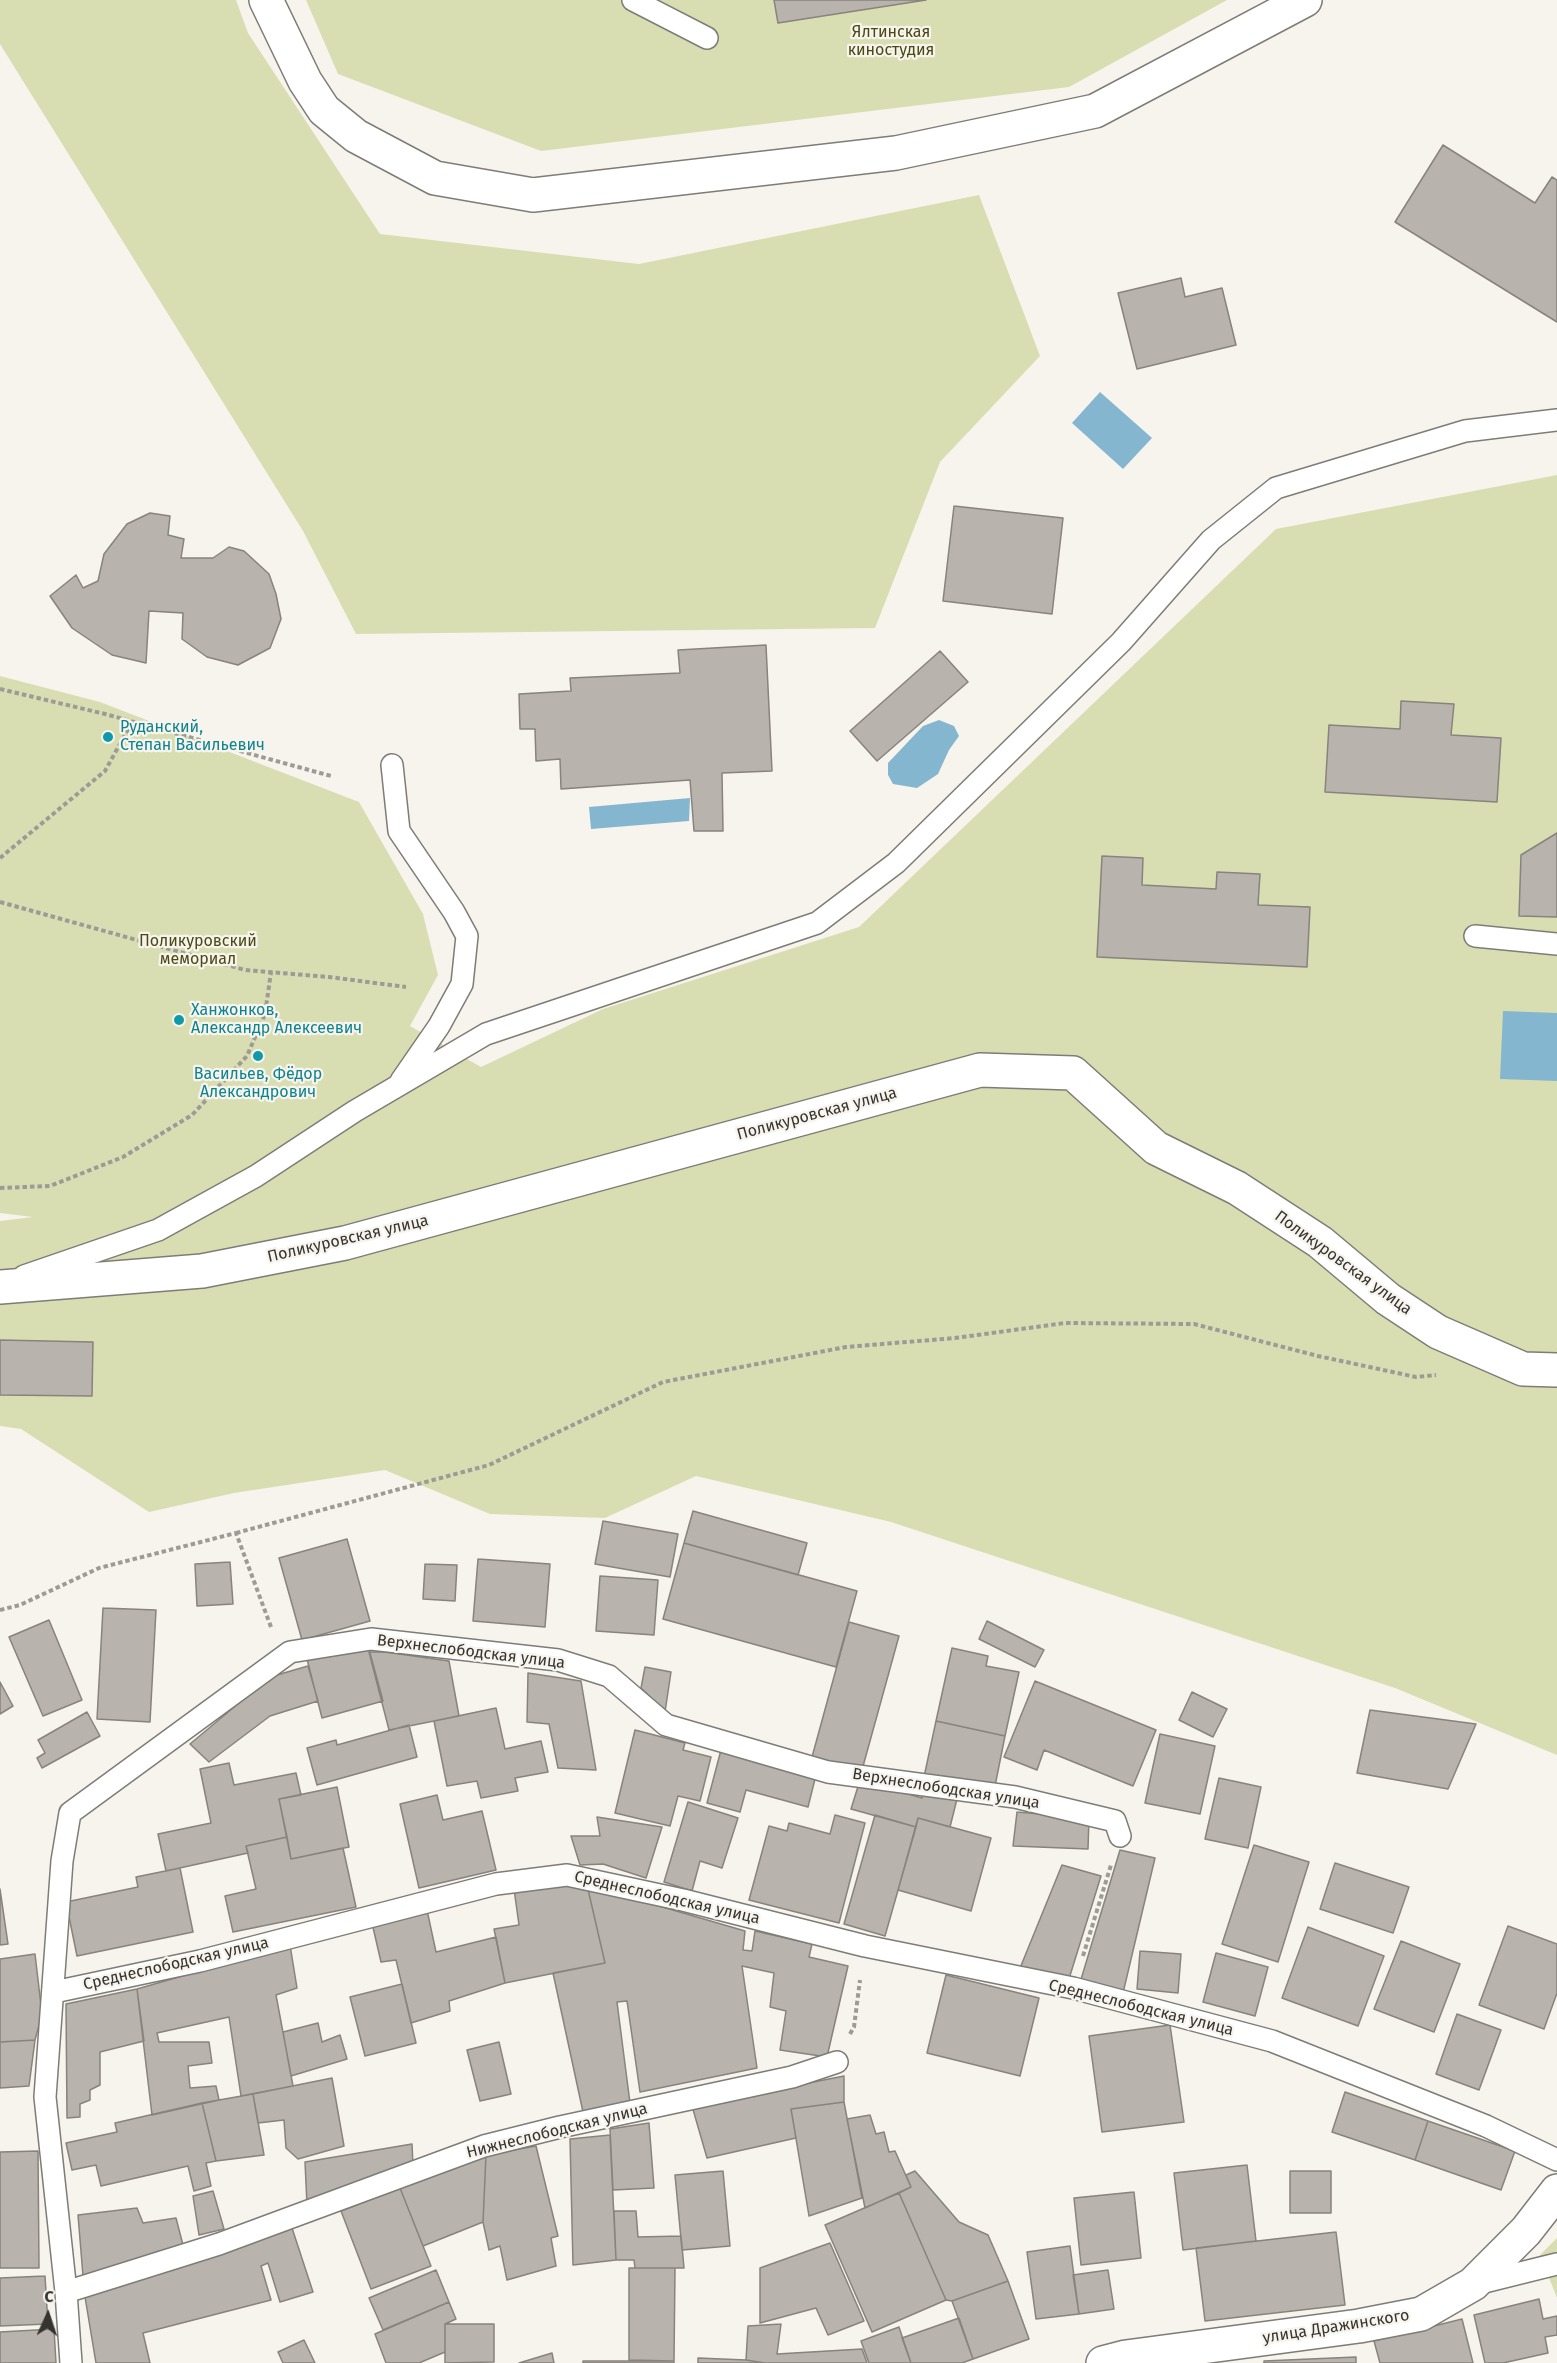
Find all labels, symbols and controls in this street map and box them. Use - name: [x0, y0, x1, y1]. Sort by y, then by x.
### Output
- park label: Ялтинская киностудия: [848, 23, 934, 61]
- place label: Руданский, Степан Васильевич: [120, 718, 265, 756]
- marker: Руданский, Степан Васильевич: [101, 730, 115, 744]
- park label: Поликуровский мемориал: [139, 932, 257, 970]
- place label: Ханжонков, Александр Алексеевич: [191, 1001, 362, 1039]
- marker: Ханжонков, Александр Алексеевич: [172, 1013, 186, 1027]
- marker: Васильев, Фёдор Александрович: [251, 1049, 265, 1063]
- place label: Васильев, Фёдор Александрович: [194, 1065, 322, 1103]
- street label: Поликуровская улица: [735, 1083, 899, 1145]
- street label: Поликуровская улица: [1271, 1207, 1415, 1319]
- street label: Поликуровская улица: [266, 1211, 430, 1267]
- street label: Верхнеслободская улица: [376, 1631, 566, 1673]
- street label: Верхнеслободская улица: [851, 1765, 1041, 1813]
- street label: Среднеслободская улица: [572, 1867, 762, 1929]
- street label: Среднеслободская улица: [81, 1933, 271, 1995]
- street label: Среднеслободская улица: [1047, 1976, 1235, 2040]
- street label: Нижнеслободская улица: [465, 2099, 649, 2163]
- north arrow: [18, 2285, 78, 2345]
- text: С: [44, 2287, 54, 2306]
- street label: улица Дражинского: [1261, 2306, 1411, 2348]

